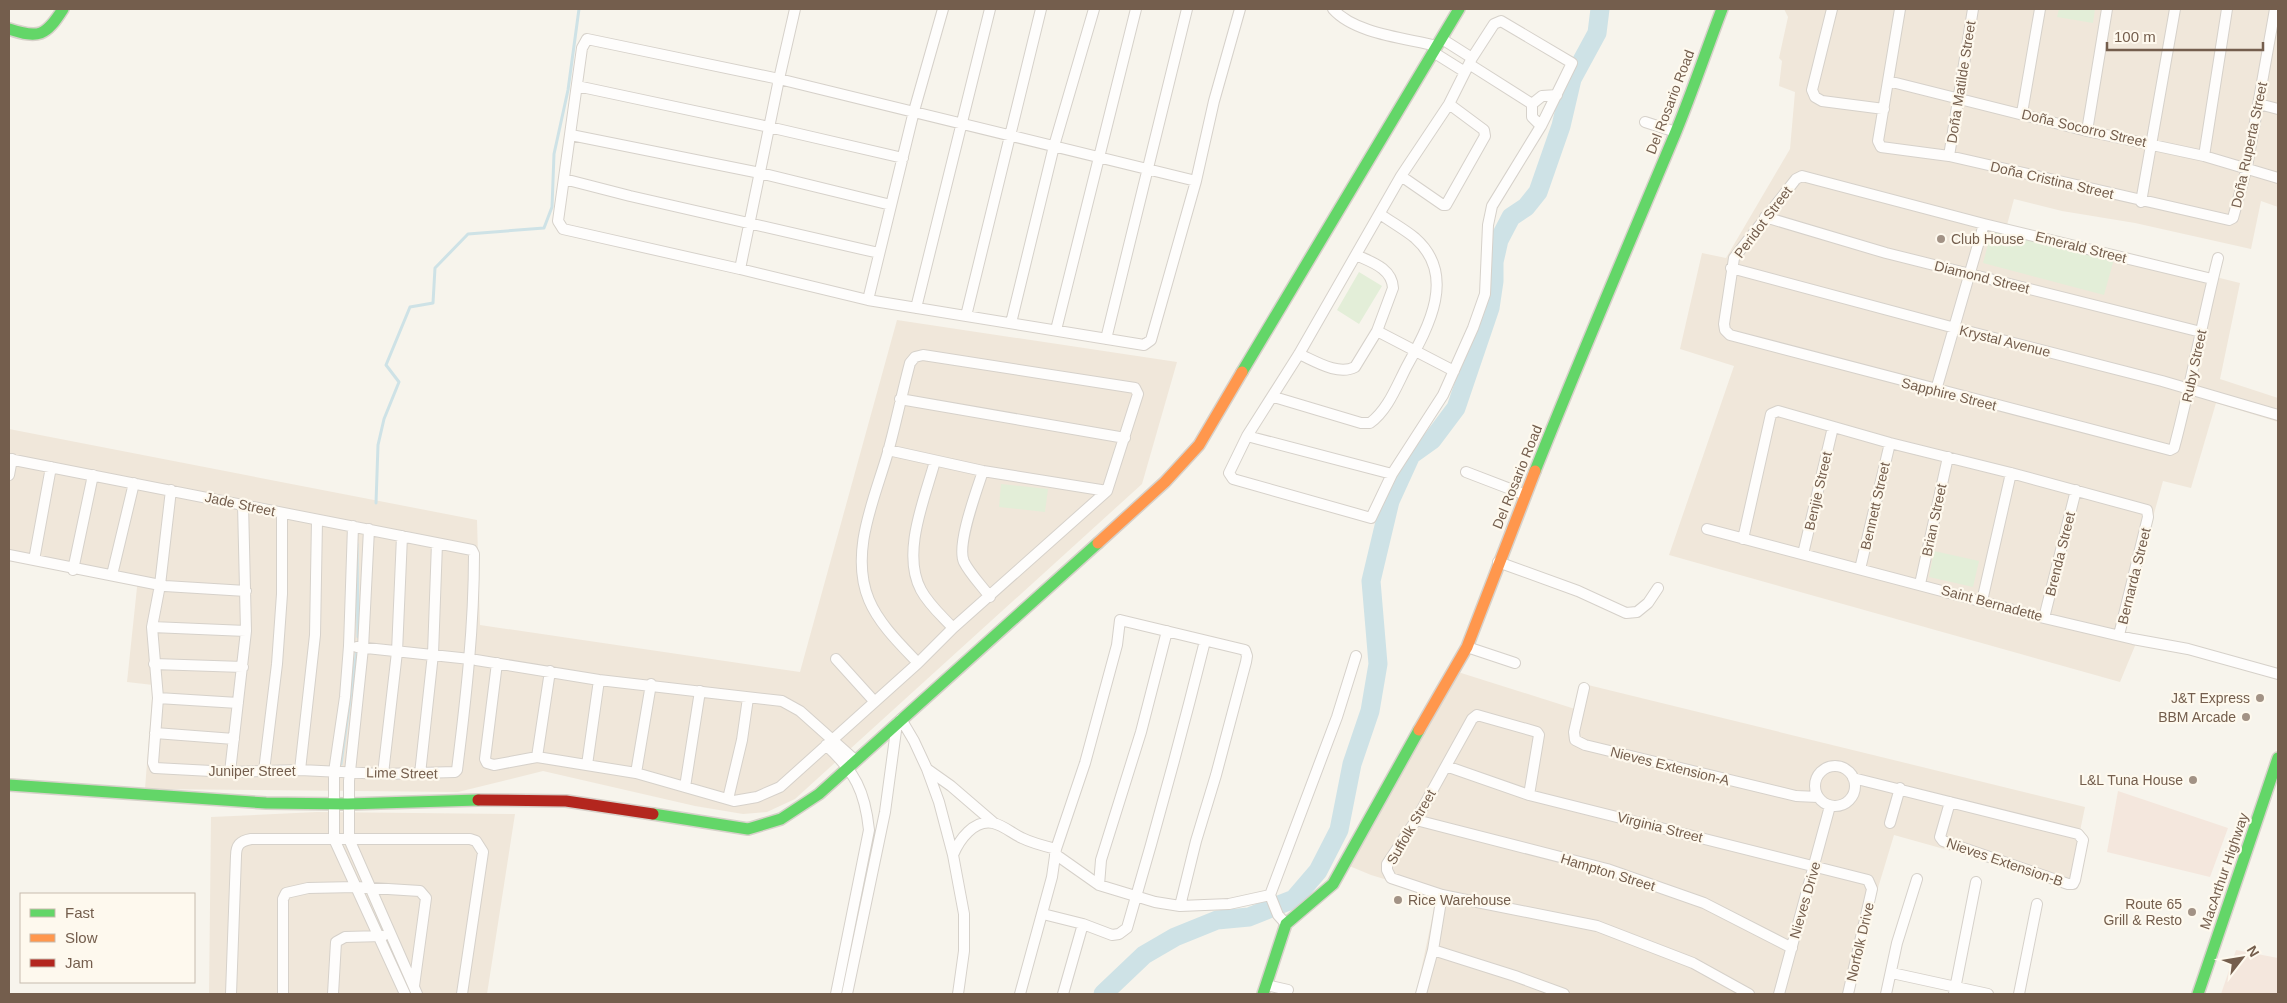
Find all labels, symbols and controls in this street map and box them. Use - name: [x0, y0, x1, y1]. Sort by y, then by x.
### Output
- street label: Doña Matilde Street: [1943, 20, 1979, 144]
- scale bar: [2107, 20, 2263, 52]
- text: 100 m: [2114, 28, 2156, 45]
- street label: Del Rosario Road: [1643, 48, 1697, 156]
- street label: Doña Ruperta Street: [2228, 80, 2270, 209]
- street label: Doña Socorro Street: [2020, 106, 2148, 150]
- street label: Doña Cristina Street: [1989, 158, 2115, 202]
- street label: Peridot Street: [1731, 183, 1795, 261]
- street label: Emerald Street: [2034, 228, 2128, 266]
- place label: Club House: [1951, 231, 2024, 247]
- marker: Club House: [1935, 233, 1947, 245]
- street label: Diamond Street: [1933, 257, 2031, 297]
- street label: Krystal Avenue: [1958, 322, 2052, 360]
- street label: Ruby Street: [2178, 328, 2210, 404]
- street label: Sapphire Street: [1900, 374, 1998, 414]
- street label: Del Rosario Road: [1489, 423, 1545, 531]
- street label: Benjie Street: [1801, 450, 1835, 532]
- street label: Bennett Street: [1857, 460, 1893, 551]
- street label: Brian Street: [1918, 482, 1950, 558]
- street label: Jade Street: [203, 489, 277, 519]
- street label: Brenda Street: [2042, 510, 2078, 598]
- street label: Bernarda Street: [2114, 526, 2154, 626]
- street label: Saint Bernadette: [1940, 582, 2045, 624]
- place label: J&T Express: [2171, 690, 2250, 706]
- marker: J&T Express: [2254, 692, 2266, 704]
- place label: BBM Arcade: [2158, 709, 2236, 725]
- marker: BBM Arcade: [2240, 711, 2252, 723]
- street label: Nieves Extension-A: [1609, 743, 1732, 789]
- street label: Juniper Street: [208, 763, 296, 779]
- street label: Lime Street: [366, 764, 438, 782]
- place label: L&L Tuna House: [2079, 772, 2183, 788]
- marker: L&L Tuna House: [2187, 774, 2199, 786]
- street label: Suffolk Street: [1383, 787, 1439, 867]
- street label: Virginia Street: [1616, 809, 1705, 845]
- street label: MacArthur Highway: [2197, 811, 2251, 931]
- street label: Nieves Extension-B: [1945, 835, 2065, 889]
- street label: Hampton Street: [1559, 850, 1657, 894]
- street label: Nieves Drive: [1786, 859, 1824, 940]
- place label: Rice Warehouse: [1408, 892, 1511, 908]
- legend: [20, 893, 195, 983]
- marker: Rice Warehouse: [1392, 894, 1404, 906]
- place label: Route 65 Grill & Resto: [2103, 896, 2182, 928]
- street label: Norfolk Drive: [1843, 901, 1877, 983]
- text: Fast: [65, 904, 95, 921]
- marker: Route 65 Grill & Resto: [2186, 906, 2198, 918]
- text: Slow: [65, 929, 98, 946]
- north arrow: [2217, 933, 2267, 983]
- text: N: [2244, 943, 2263, 960]
- text: Jam: [65, 954, 93, 971]

